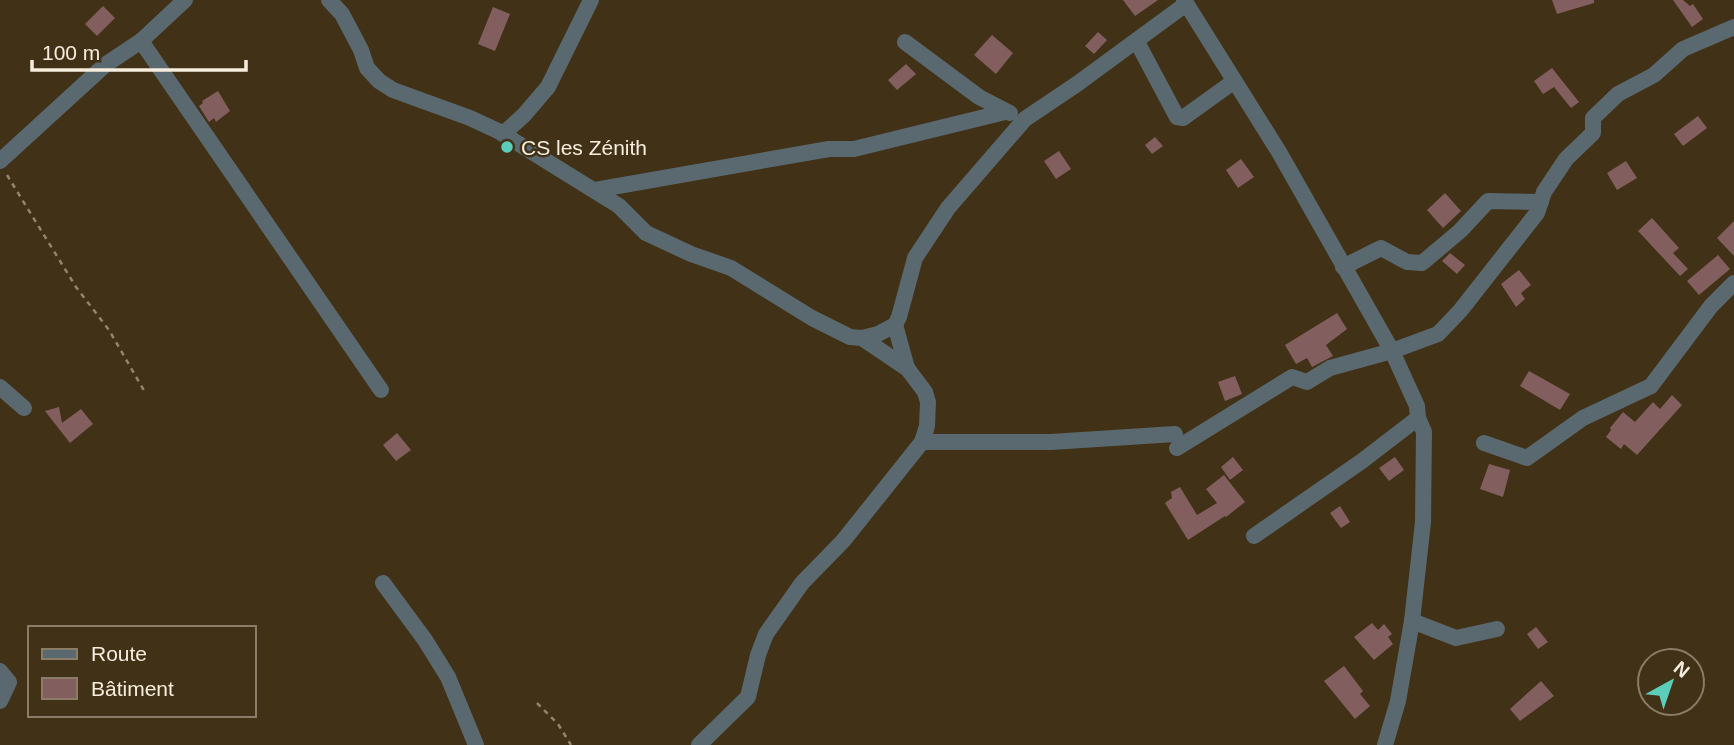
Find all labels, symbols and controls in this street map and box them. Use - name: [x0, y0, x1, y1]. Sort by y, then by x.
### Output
- scale bar: [32, 28, 245, 72]
- text: 100 m: [42, 41, 100, 64]
- place label: CS les Zénith: [521, 136, 647, 159]
- marker: CS les Zénith: [499, 139, 515, 155]
- legend: [28, 626, 256, 717]
- text: Route: [91, 642, 147, 665]
- north arrow: [1636, 647, 1706, 717]
- text: N: [1670, 657, 1694, 682]
- text: Bâtiment: [91, 677, 174, 700]

